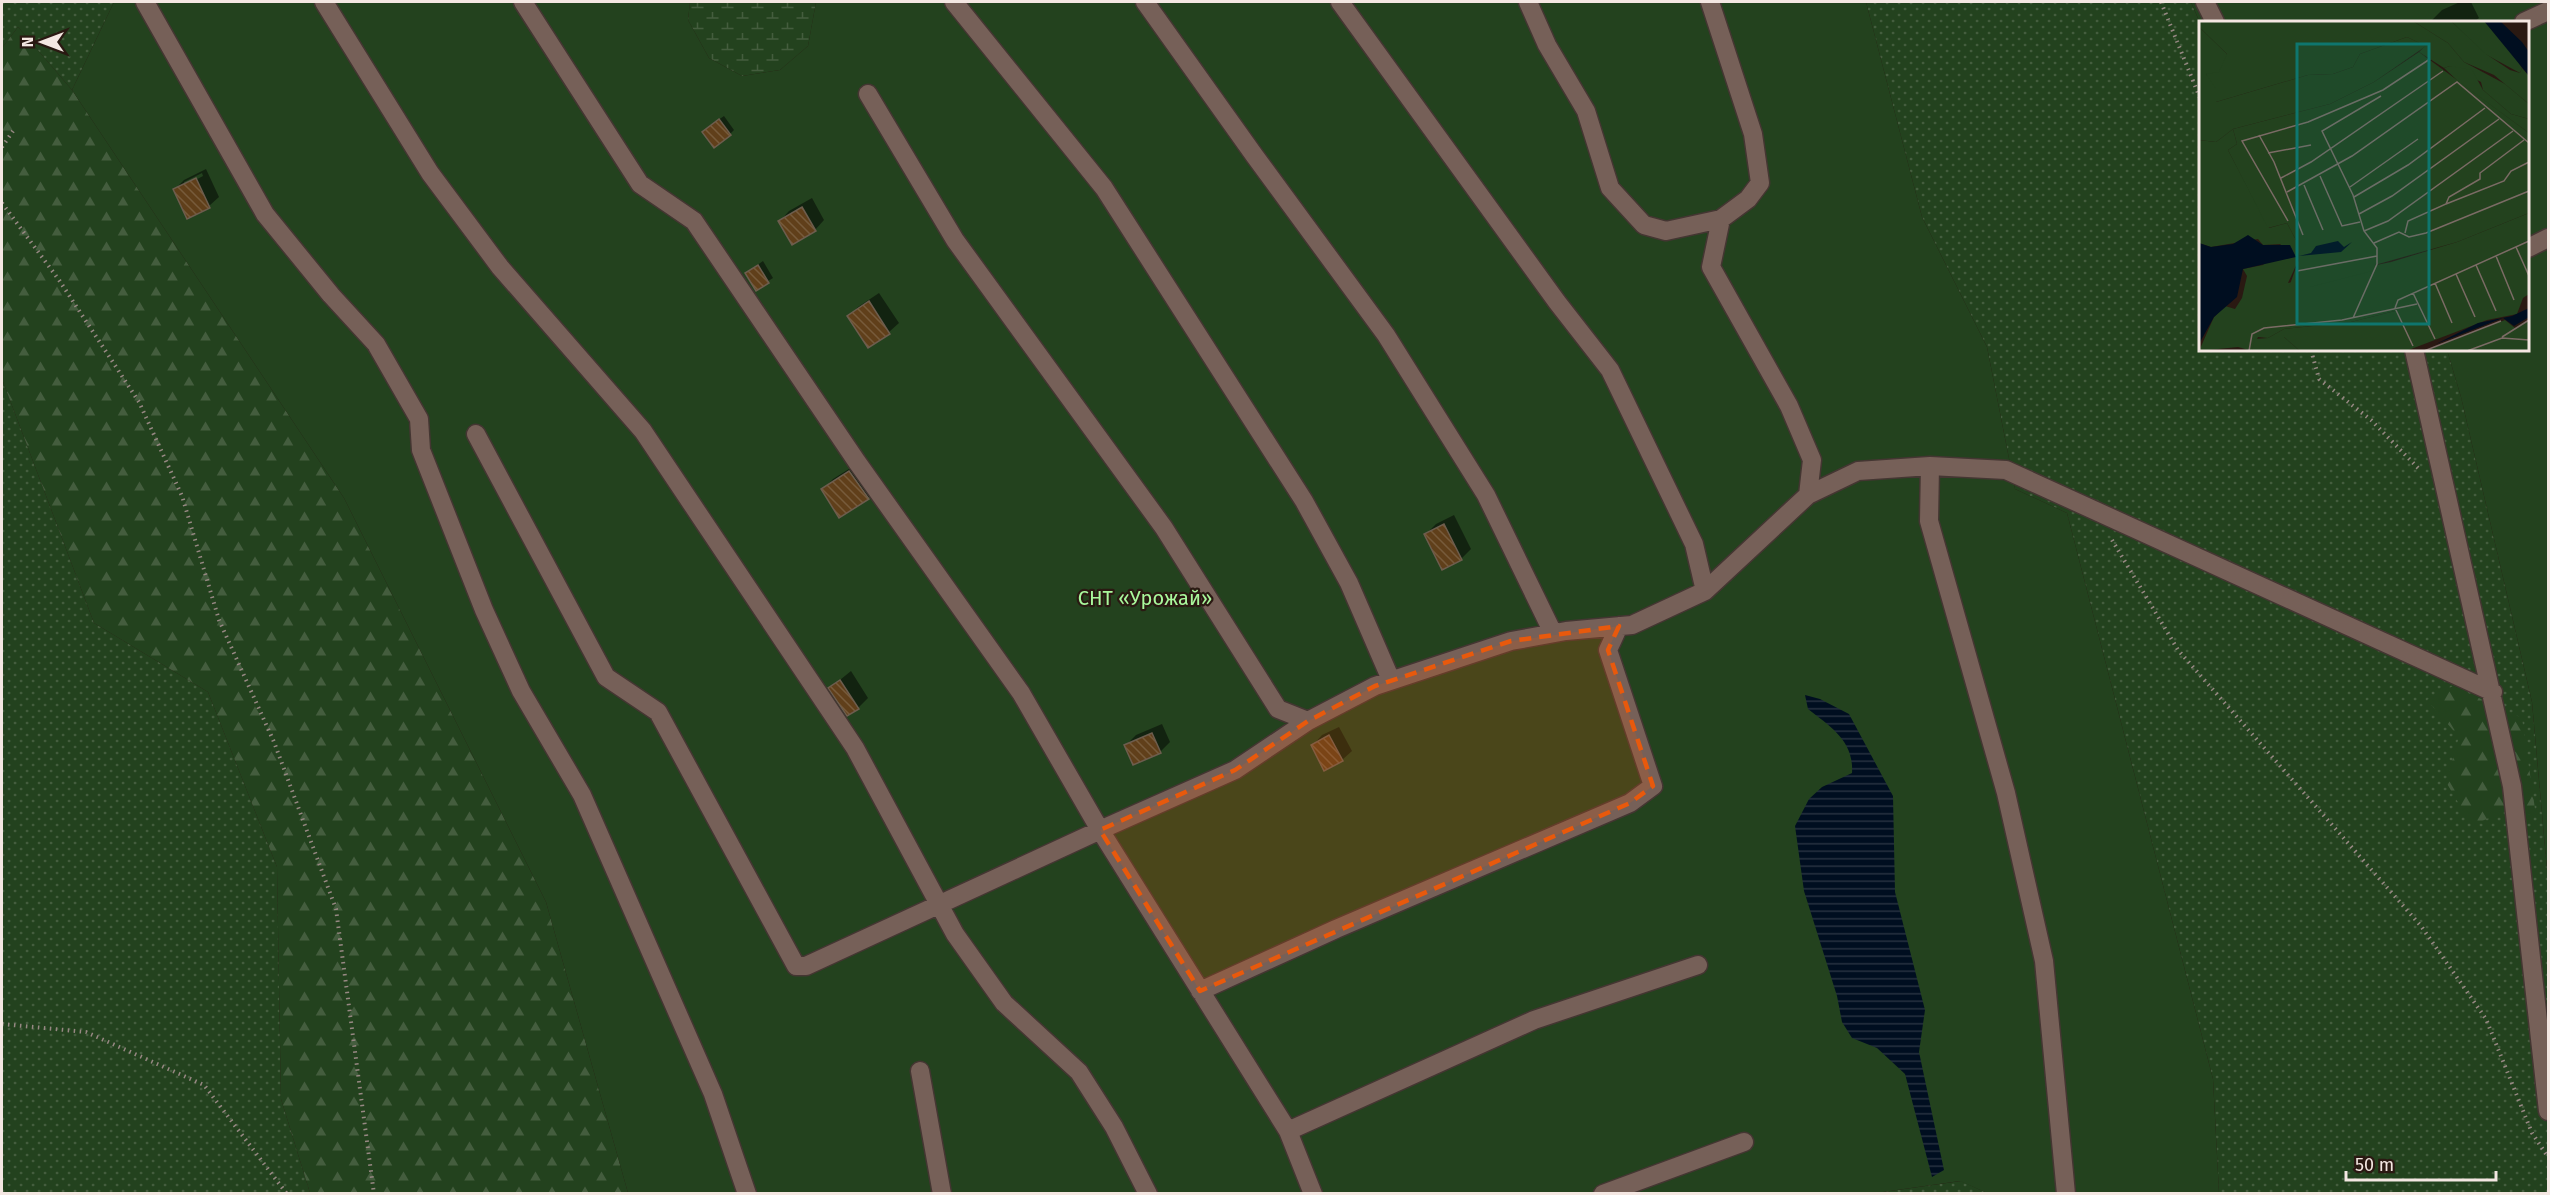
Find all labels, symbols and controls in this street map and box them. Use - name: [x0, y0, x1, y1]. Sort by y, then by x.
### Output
- north arrow: [12, 12, 72, 72]
- inset map: [2199, 21, 2529, 351]
- text: N: [18, 37, 37, 47]
- park label: СНТ «Урожай»: [1078, 586, 1212, 610]
- scale bar: [2346, 1144, 2496, 1182]
- text: 50 m: [2355, 1154, 2394, 1176]

